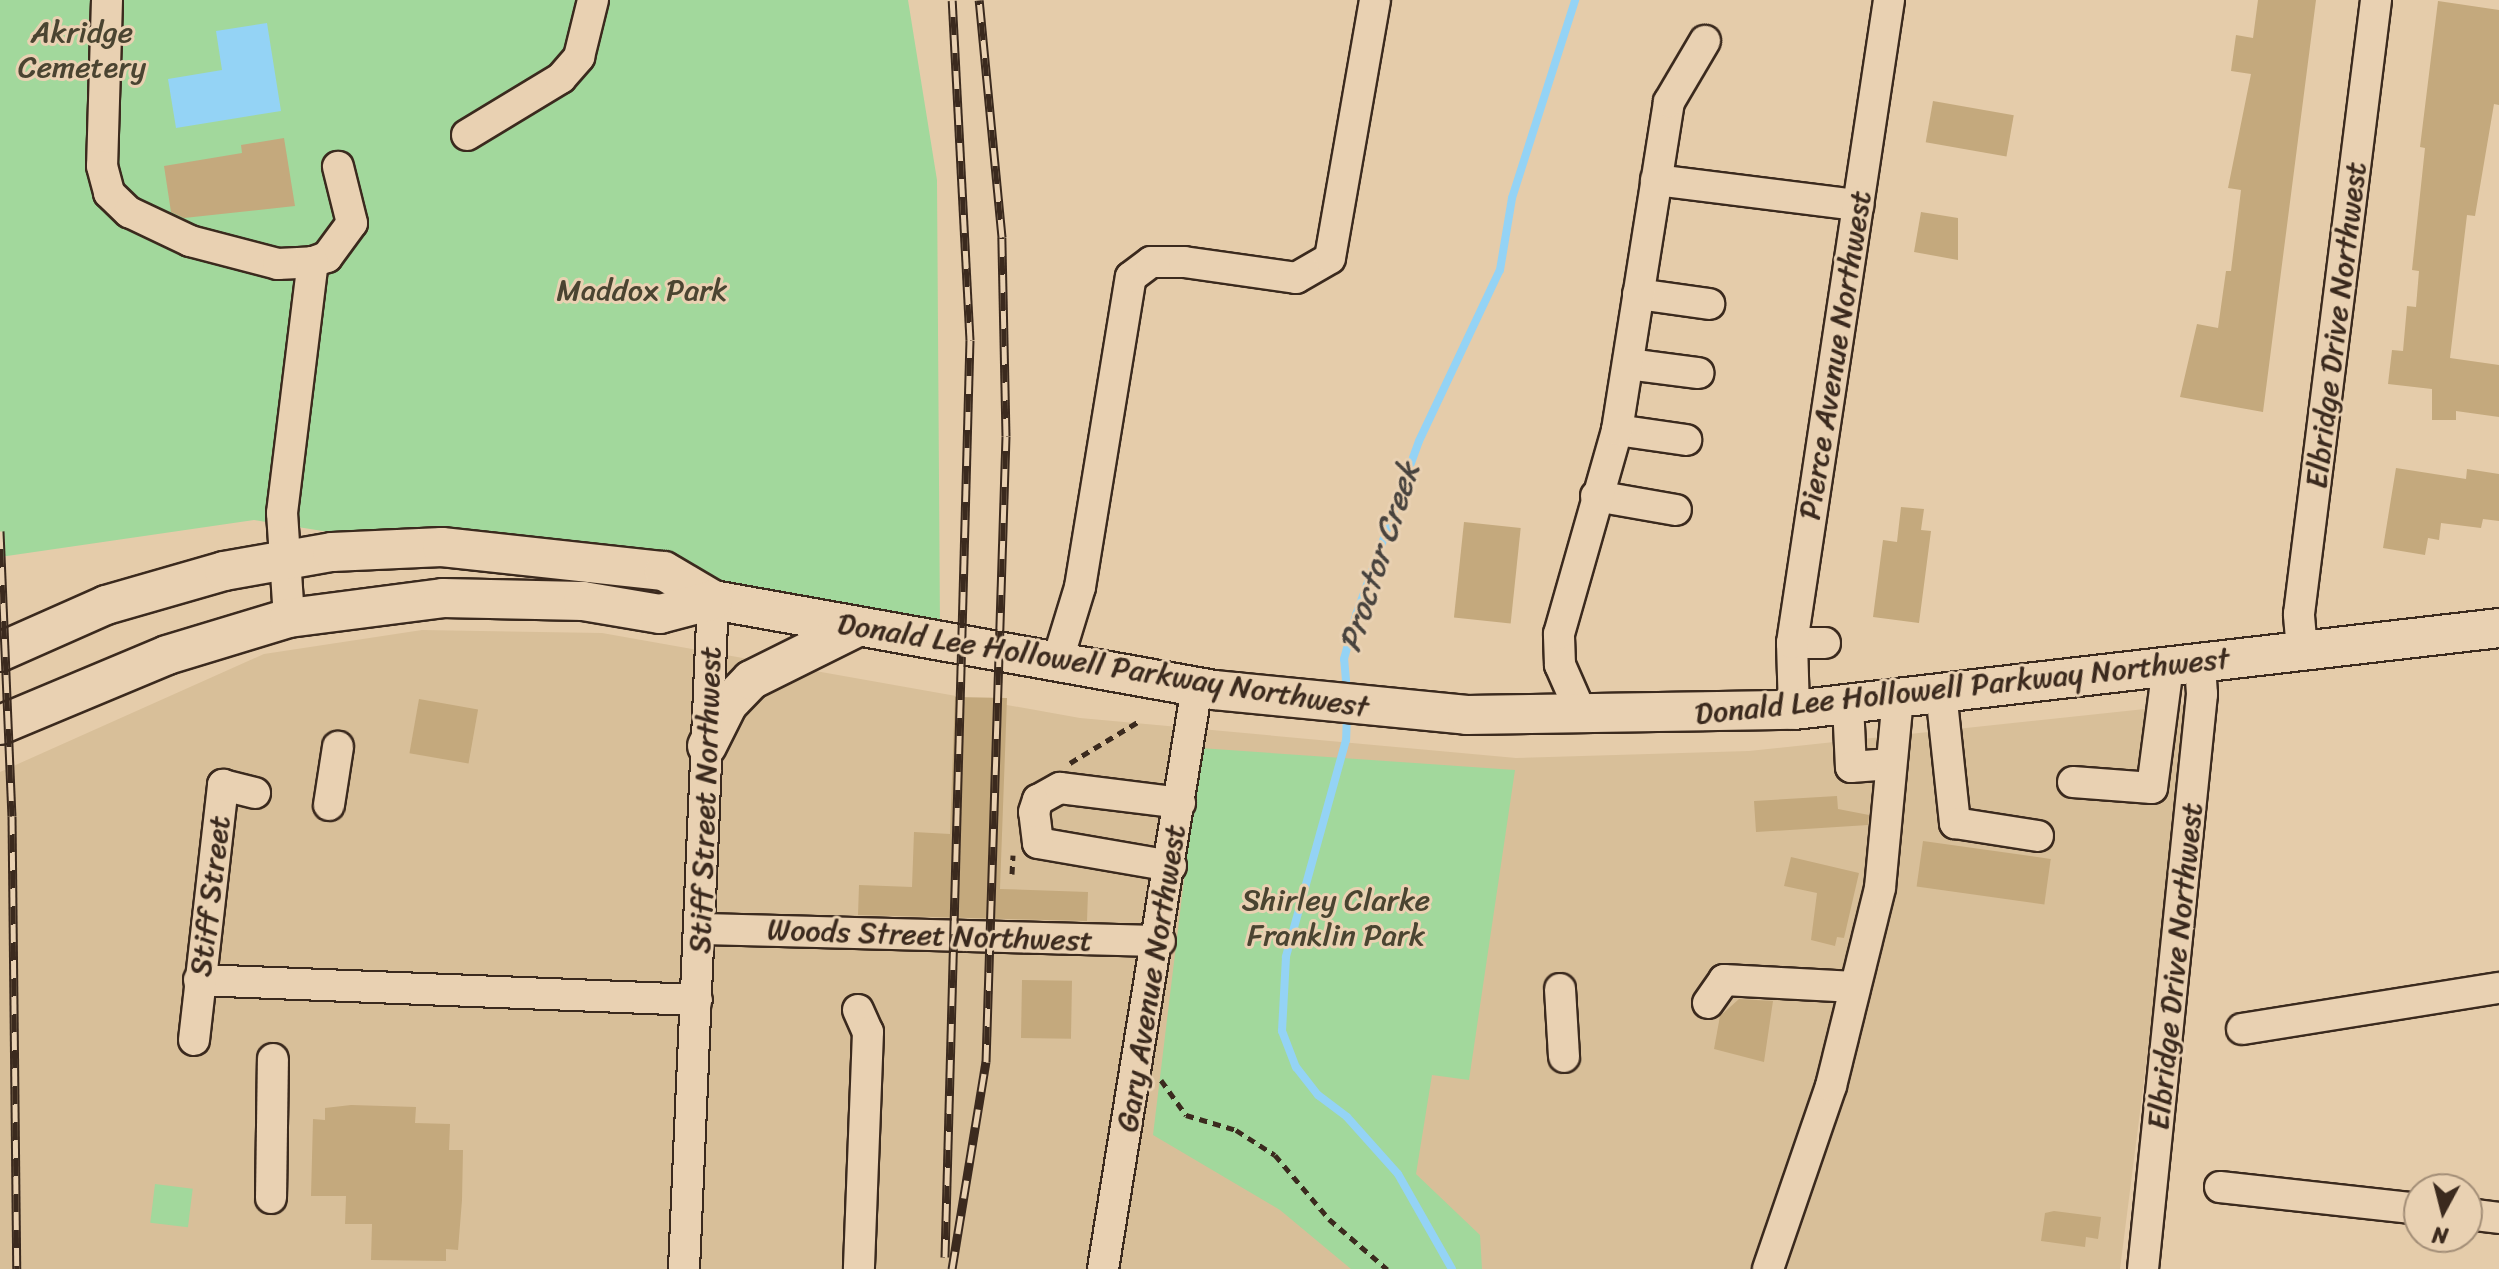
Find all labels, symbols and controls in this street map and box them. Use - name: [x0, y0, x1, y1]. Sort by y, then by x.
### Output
- park label: Akridge Cemetery: [18, 14, 146, 84]
- street label: Elbridge Drive Northwest: [2298, 159, 2374, 491]
- street label: Pierce Avenue Northwest: [1791, 187, 1879, 523]
- park label: Maddox Park: [556, 272, 728, 308]
- water label: Proctor Creek: [1331, 457, 1429, 657]
- street label: Donald Lee Hollowell Parkway Northwest: [835, 605, 1371, 725]
- street label: Donald Lee Hollowell Parkway Northwest: [1693, 640, 2231, 732]
- street label: Stiff Street Northwest: [682, 645, 728, 955]
- street label: Elbridge Drive Northwest: [2140, 800, 2210, 1132]
- street label: Stiff Street: [182, 814, 238, 978]
- street label: Gary Avenue Northwest: [1109, 821, 1193, 1135]
- park label: Shirley Clarke Franklin Park: [1242, 882, 1430, 952]
- street label: Woods Street Northwest: [767, 911, 1093, 959]
- north arrow: [2403, 1173, 2483, 1253]
- text: N: [2430, 1215, 2450, 1256]

